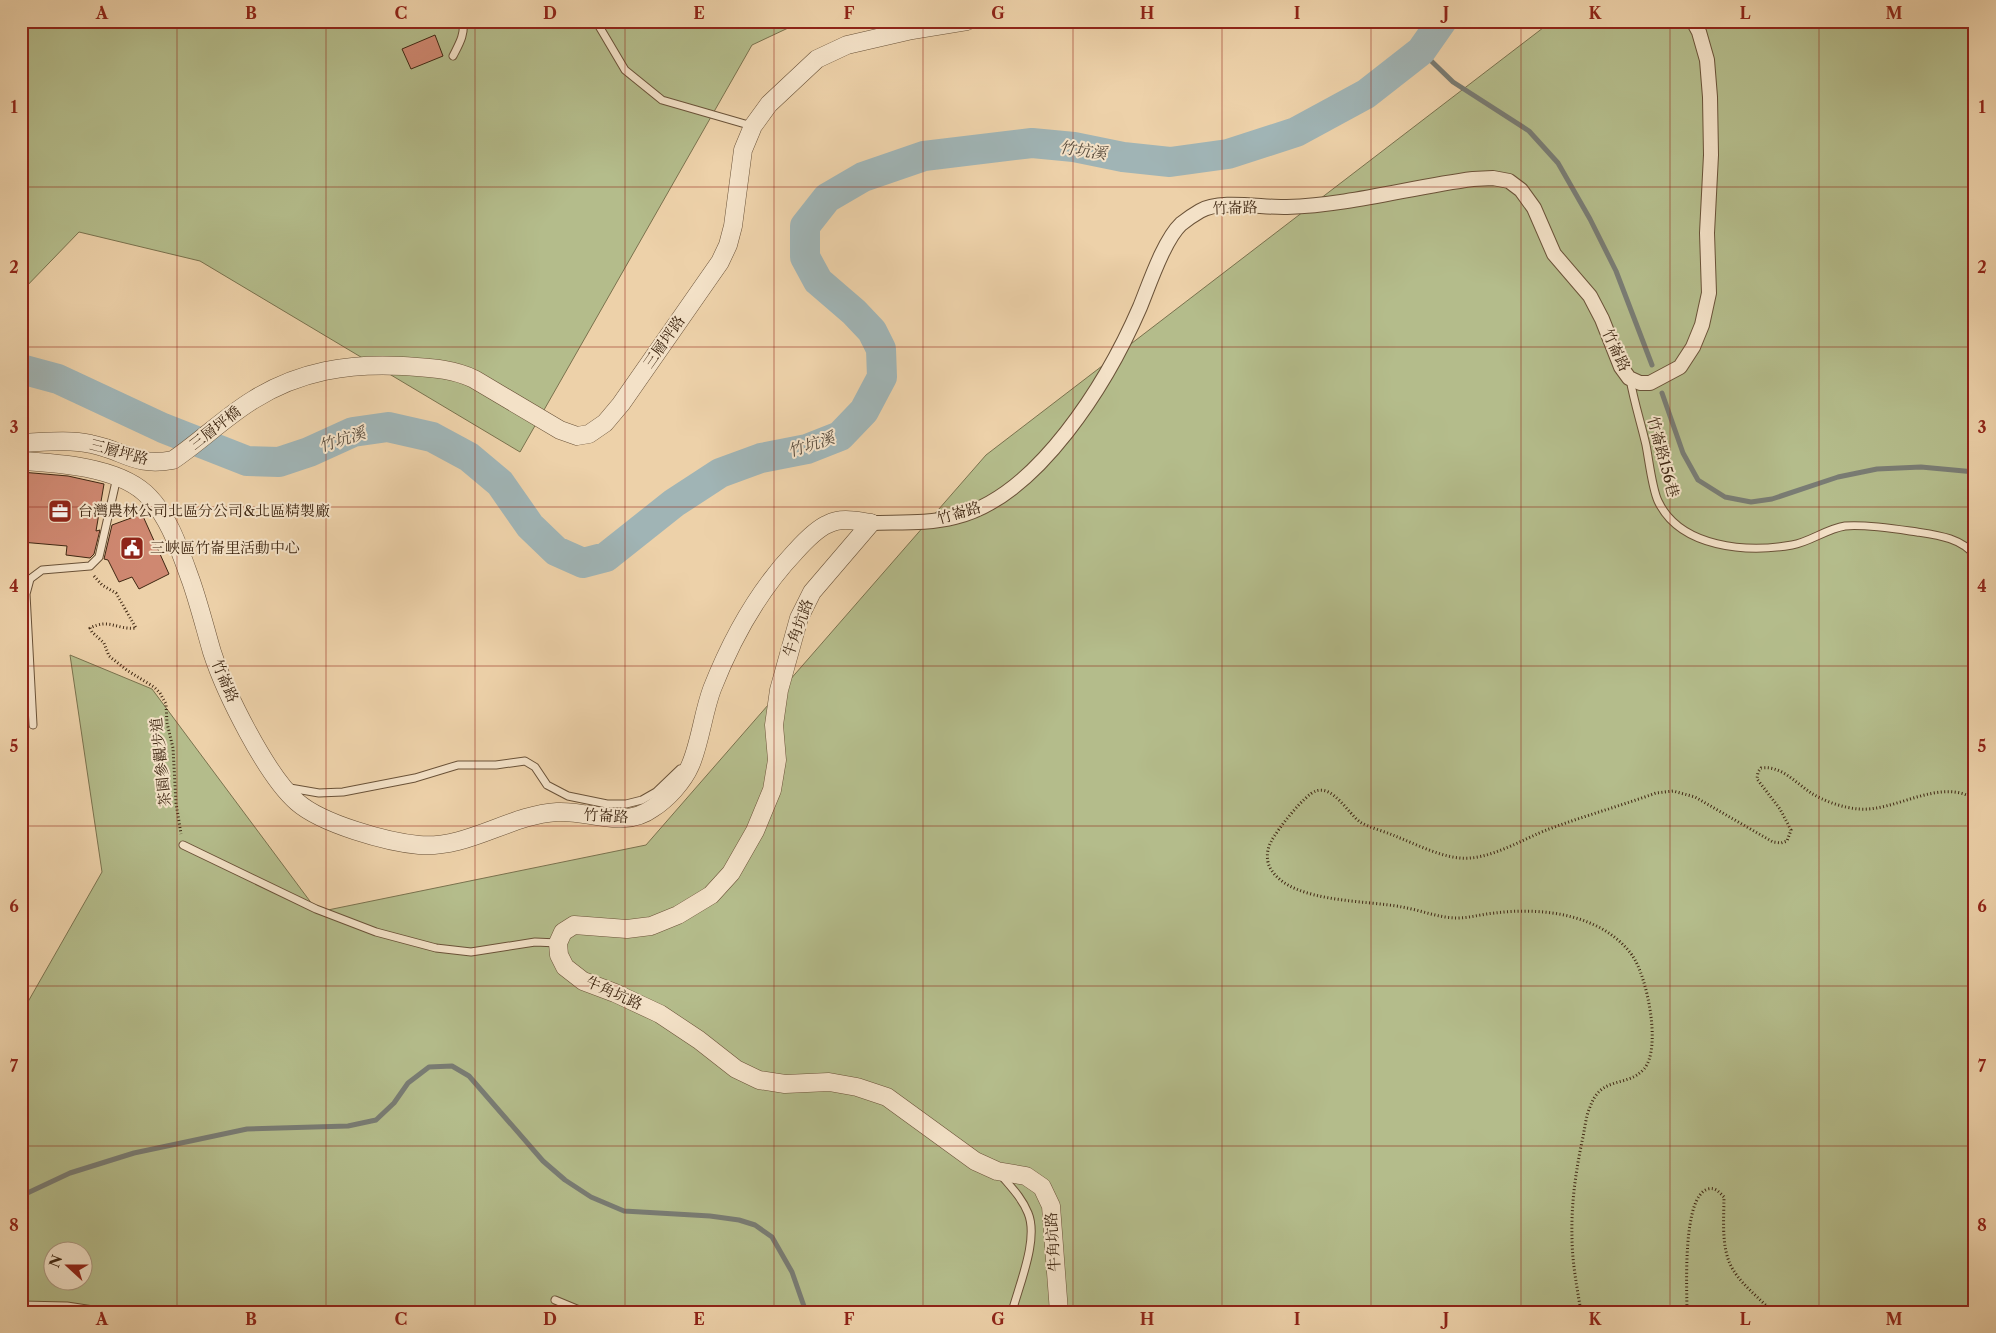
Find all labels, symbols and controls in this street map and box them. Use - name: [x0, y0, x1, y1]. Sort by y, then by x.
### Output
- text: A: [95, 3, 109, 23]
- text: B: [245, 3, 257, 23]
- text: C: [395, 3, 407, 23]
- text: D: [543, 3, 557, 23]
- text: E: [693, 3, 705, 23]
- text: F: [844, 3, 855, 23]
- text: G: [991, 3, 1005, 23]
- text: H: [1140, 3, 1154, 23]
- text: I: [1294, 3, 1301, 23]
- text: J: [1440, 3, 1449, 23]
- text: K: [1589, 3, 1603, 23]
- text: L: [1739, 3, 1751, 23]
- text: M: [1886, 3, 1903, 23]
- text: 1: [10, 97, 18, 117]
- text: 1: [1978, 97, 1986, 117]
- water label: 竹坑溪: [1058, 137, 1110, 164]
- street label: 竹崙路: [1212, 197, 1258, 218]
- text: 2: [9, 257, 19, 277]
- text: 2: [1977, 257, 1987, 277]
- street label: 三層坪路: [639, 312, 689, 372]
- street label: 竹崙路: [1598, 325, 1635, 374]
- street label: 三層坪橋: [185, 402, 244, 454]
- street label: 竹崙路156巷: [1644, 414, 1683, 500]
- text: 3: [9, 417, 19, 437]
- text: 3: [1977, 417, 1987, 437]
- water label: 竹坑溪: [316, 421, 370, 456]
- water label: 竹坑溪: [785, 426, 839, 461]
- street label: 三層坪路: [88, 435, 151, 468]
- street label: 竹崙路: [935, 497, 983, 528]
- office icon: 台灣農林公司北區分公司&北區精製廠: [47, 498, 73, 524]
- place label: 台灣農林公司北區分公司&北區精製廠: [78, 501, 330, 520]
- public building icon: 三峽區竹崙里活動中心: [119, 535, 145, 561]
- place label: 三峽區竹崙里活動中心: [150, 538, 300, 557]
- text: 4: [9, 576, 19, 596]
- text: 4: [1977, 576, 1987, 596]
- street label: 牛角坑路: [778, 596, 817, 659]
- street label: 竹崙路: [208, 656, 243, 705]
- street label: 茶園參觀步道: [146, 716, 175, 808]
- text: 5: [10, 736, 19, 756]
- text: 5: [1978, 736, 1987, 756]
- street label: 竹崙路: [583, 805, 629, 826]
- text: 6: [9, 896, 19, 916]
- text: 6: [1977, 896, 1987, 916]
- street label: 牛角坑路: [583, 972, 645, 1013]
- text: 7: [10, 1056, 19, 1076]
- text: 7: [1978, 1056, 1987, 1076]
- street label: 牛角坑路: [1041, 1211, 1064, 1273]
- text: 8: [9, 1215, 19, 1235]
- text: 8: [1977, 1215, 1987, 1235]
- north arrow: [42, 1240, 92, 1290]
- text: N: [45, 1252, 66, 1270]
- text: A: [95, 1309, 109, 1329]
- text: B: [245, 1309, 257, 1329]
- text: C: [395, 1309, 407, 1329]
- text: D: [543, 1309, 557, 1329]
- text: E: [693, 1309, 705, 1329]
- text: F: [844, 1309, 855, 1329]
- text: G: [991, 1309, 1005, 1329]
- text: H: [1140, 1309, 1154, 1329]
- text: I: [1294, 1309, 1301, 1329]
- text: J: [1440, 1309, 1449, 1329]
- text: K: [1589, 1309, 1603, 1329]
- text: L: [1739, 1309, 1751, 1329]
- text: M: [1886, 1309, 1903, 1329]

